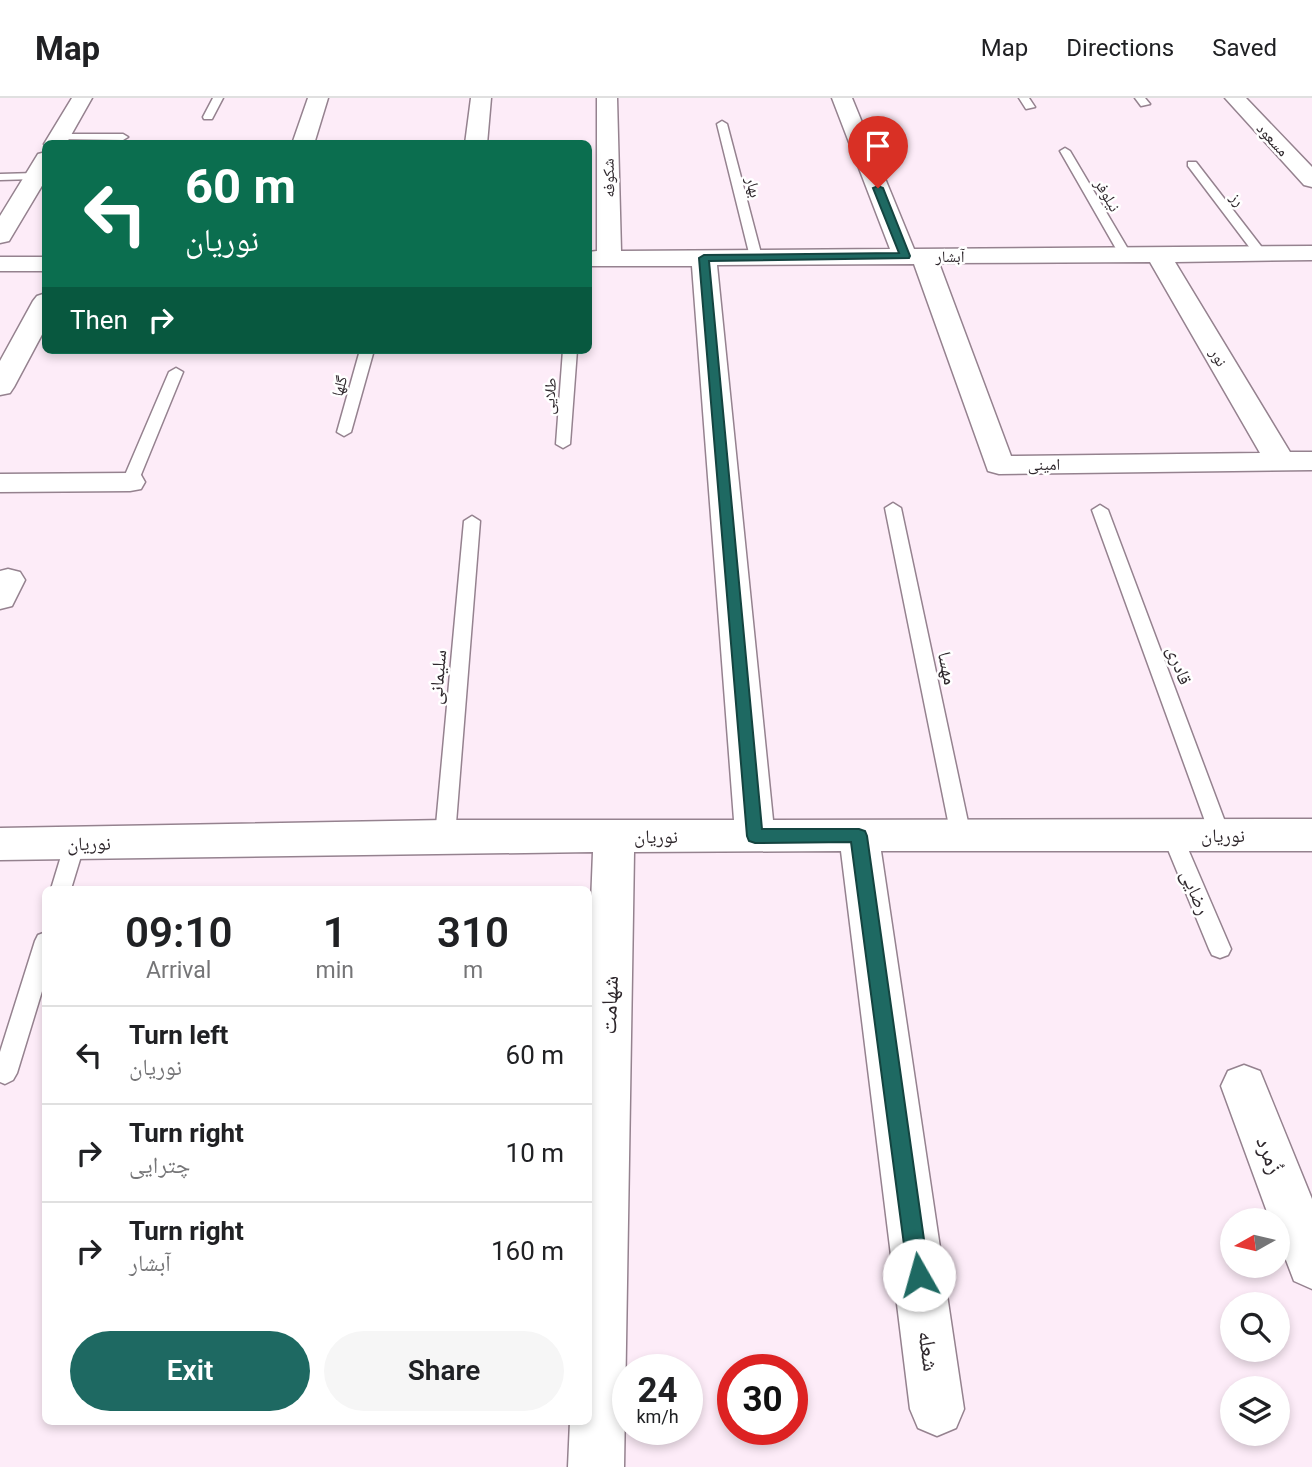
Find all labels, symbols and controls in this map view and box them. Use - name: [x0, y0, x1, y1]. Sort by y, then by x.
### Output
- text: Map: [35, 29, 100, 68]
- text: Map: [981, 34, 1028, 62]
- text: Directions: [1066, 34, 1174, 62]
- text: Saved: [1212, 34, 1277, 62]
- pin: [848, 116, 908, 188]
- street label: مسعود: [1253, 119, 1293, 160]
- icon: arrive: [859, 127, 897, 165]
- text: 60 m: [185, 158, 296, 215]
- street label: شکوفه: [599, 158, 618, 198]
- icon: left: [70, 168, 161, 259]
- street label: بهار: [742, 174, 765, 199]
- street label: نیلوفر: [1090, 175, 1124, 215]
- street label: رز: [1226, 188, 1249, 210]
- text: نوریان: [185, 221, 259, 259]
- street label: آبشار: [934, 247, 965, 266]
- icon: right: [142, 301, 180, 339]
- text: Then: [70, 305, 128, 335]
- street label: نور: [1205, 344, 1231, 370]
- street label: گلها: [327, 373, 352, 399]
- street label: طلایی: [539, 377, 561, 415]
- street label: امینی: [1028, 455, 1060, 475]
- street label: قادری: [1162, 643, 1197, 688]
- street label: سلیمانی: [424, 649, 451, 705]
- street label: مهسا: [933, 649, 962, 687]
- street label: نوریان: [1201, 824, 1245, 847]
- street label: نوریان: [634, 825, 678, 848]
- street label: نوریان: [67, 832, 111, 855]
- street label: رضایی: [1176, 866, 1215, 918]
- text: 09:10: [125, 908, 232, 957]
- text: 1: [323, 908, 347, 957]
- text: 310: [437, 908, 509, 957]
- text: Arrival: [146, 957, 211, 984]
- text: min: [315, 957, 354, 984]
- text: m: [463, 957, 483, 984]
- street label: شهامت: [595, 975, 624, 1035]
- text: Turn left: [129, 1020, 228, 1050]
- icon: left: [70, 1036, 108, 1074]
- text: 60 m: [506, 1040, 564, 1070]
- text: نوریان: [129, 1054, 182, 1081]
- text: Turn right: [129, 1118, 244, 1148]
- street label: زُمرد: [1250, 1133, 1289, 1178]
- icon: right: [70, 1134, 108, 1172]
- text: 10 m: [506, 1138, 564, 1168]
- text: چترایی: [129, 1152, 190, 1179]
- north arrow: [1220, 1208, 1290, 1278]
- map controls: [1220, 1208, 1290, 1446]
- text: Turn right: [129, 1216, 244, 1246]
- icon: right: [70, 1232, 108, 1270]
- text: 160 m: [491, 1236, 564, 1266]
- position arrow: [882, 1238, 956, 1312]
- text: آبشار: [129, 1250, 171, 1277]
- button: search: [1220, 1292, 1290, 1362]
- street label: شعله: [912, 1329, 945, 1373]
- button: Exit: [70, 1331, 310, 1411]
- button: Share: [324, 1331, 564, 1411]
- speed limit sign: 30: [717, 1354, 808, 1445]
- text: 24: [637, 1370, 678, 1411]
- button: layers: [1220, 1376, 1290, 1446]
- text: km/h: [636, 1406, 679, 1427]

